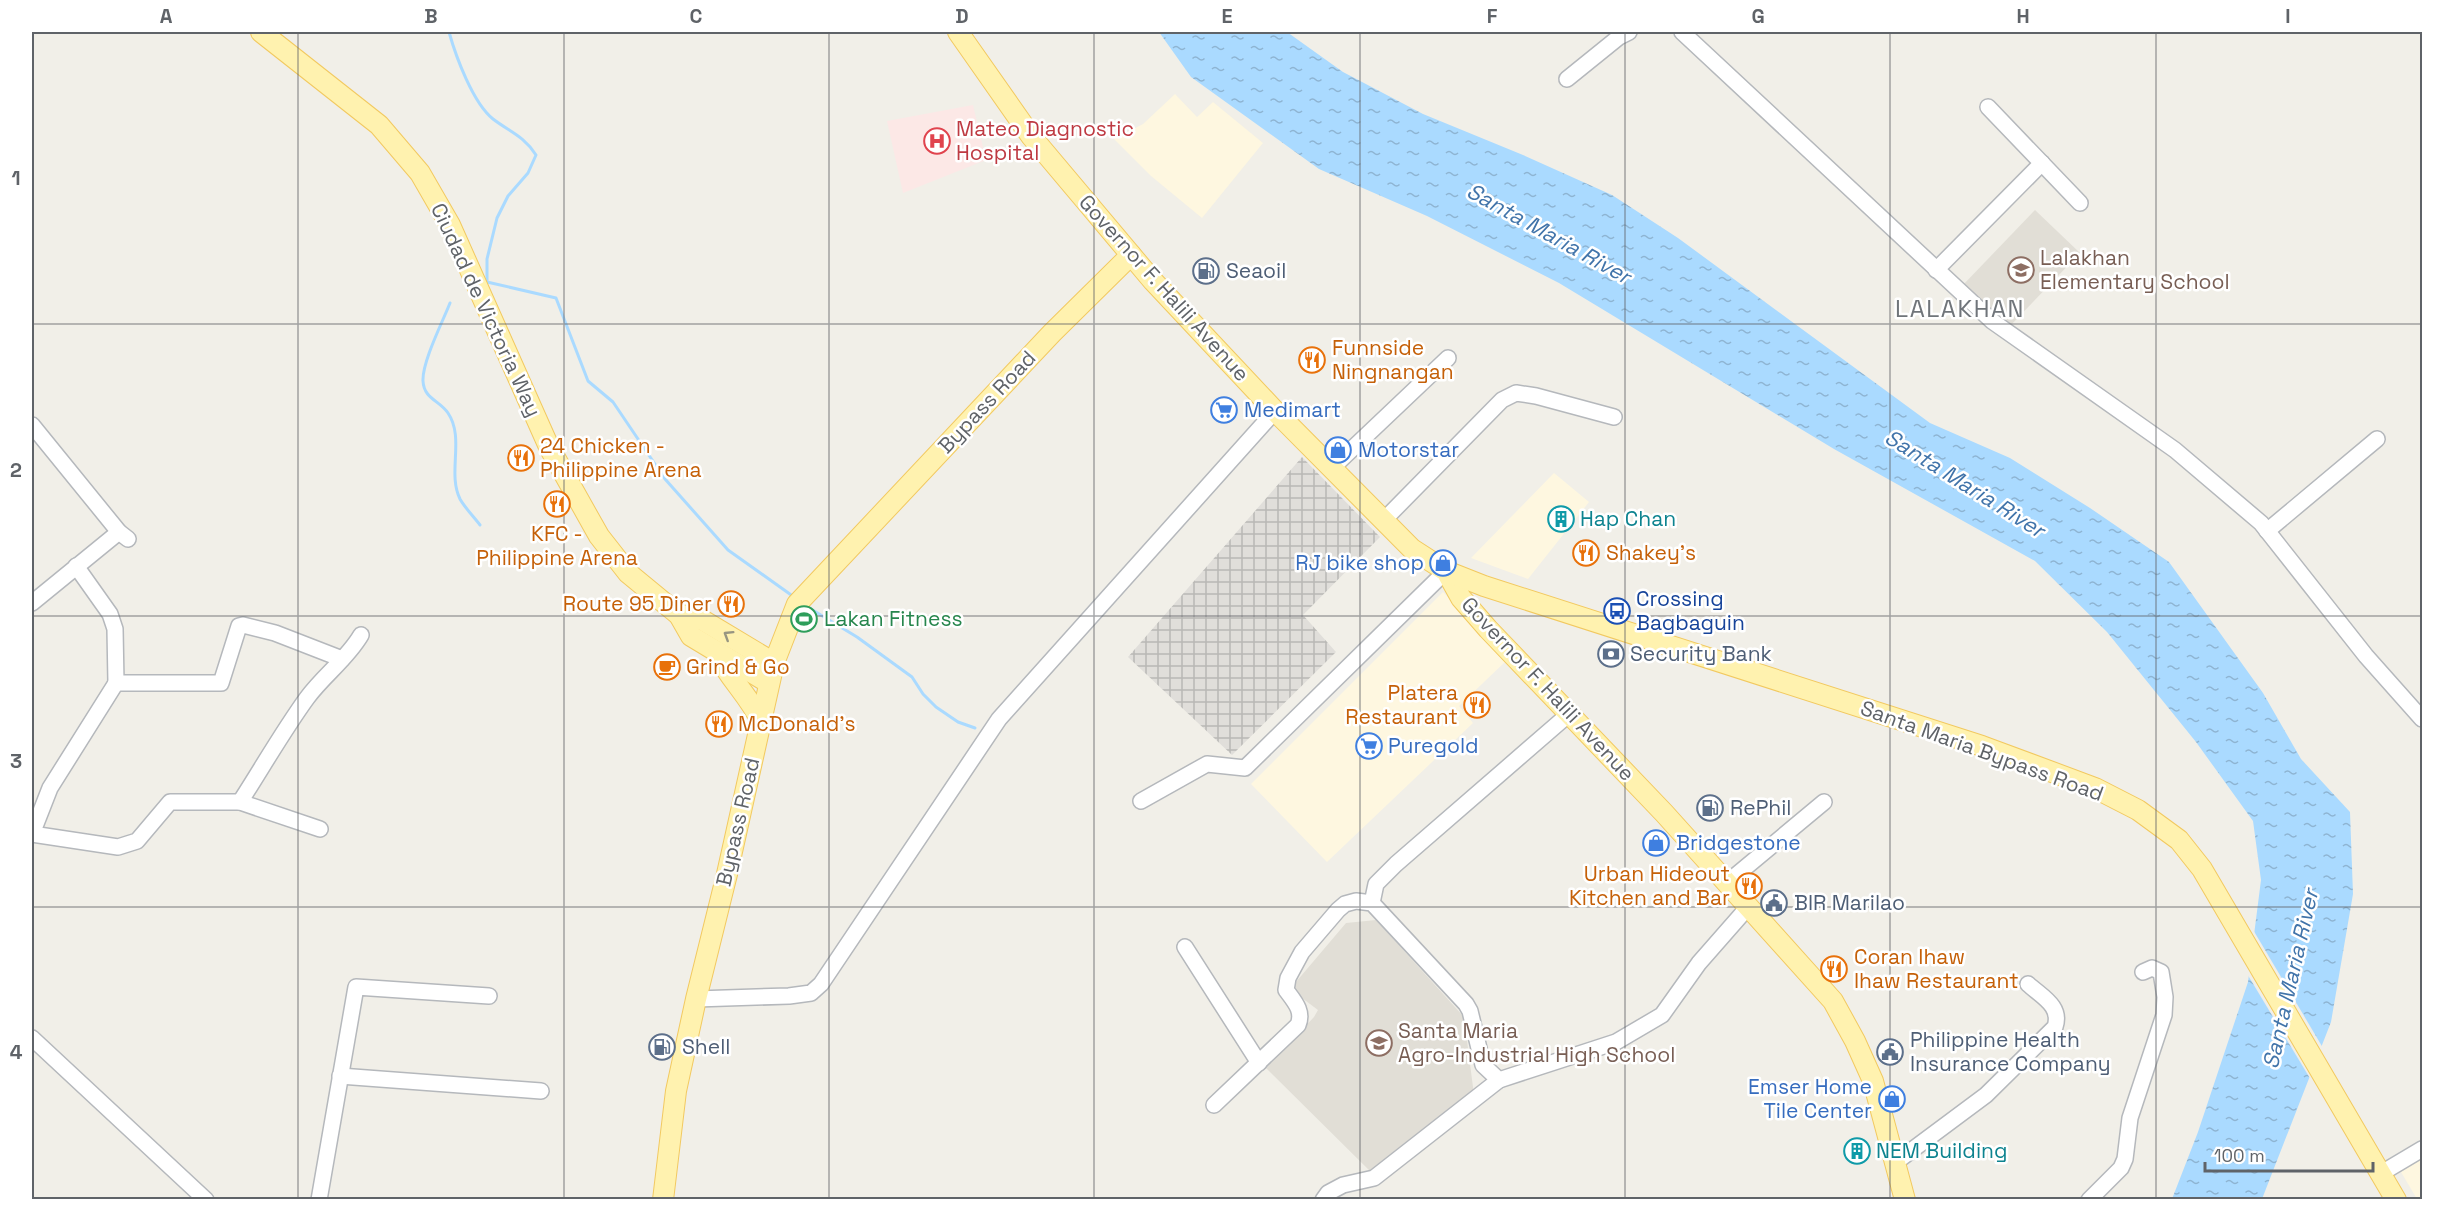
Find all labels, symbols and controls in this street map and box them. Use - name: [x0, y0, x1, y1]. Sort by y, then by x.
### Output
- text: A: [160, 3, 173, 29]
- text: B: [424, 3, 438, 29]
- text: C: [690, 3, 703, 29]
- text: D: [955, 3, 969, 29]
- text: E: [1221, 3, 1233, 29]
- text: F: [1487, 3, 1498, 29]
- text: G: [1751, 3, 1765, 29]
- text: H: [2016, 3, 2030, 29]
- text: I: [2285, 3, 2291, 29]
- place label: Mateo Diagnostic Hospital: [956, 115, 1134, 166]
- hospital icon: Mateo Diagnostic Hospital: [922, 126, 952, 156]
- text: 1: [11, 165, 21, 191]
- water label: Santa Maria River: [1462, 176, 1638, 291]
- street label: Governor F. Halili Avenue: [1073, 189, 1255, 387]
- street label: Ciudad de Victoria Way: [425, 199, 548, 421]
- place label: Lalakhan Elementary School: [2040, 244, 2230, 295]
- school or university icon: Lalakhan Elementary School: [2006, 255, 2036, 285]
- fuel station icon: Seaoil: [1191, 256, 1221, 286]
- place label: Seaoil: [1226, 257, 1286, 284]
- district label: LALAKHAN: [1895, 293, 2025, 324]
- place label: Funnside Ningnangan: [1332, 334, 1454, 385]
- street label: Bypass Road: [932, 344, 1041, 459]
- restaurant icon: Funnside Ningnangan: [1297, 345, 1327, 375]
- supermarket icon: Medimart: [1209, 395, 1239, 425]
- place label: Medimart: [1244, 396, 1341, 423]
- water label: Santa Maria River: [1880, 423, 2052, 545]
- place label: 24 Chicken - Philippine Arena: [540, 432, 702, 483]
- shop icon: Motorstar: [1323, 435, 1353, 465]
- place label: Motorstar: [1358, 436, 1459, 463]
- restaurant icon: 24 Chicken - Philippine Arena: [506, 443, 536, 473]
- text: 2: [10, 457, 22, 483]
- restaurant icon: KFC - Philippine Arena: [542, 489, 572, 519]
- building icon: Hap Chan: [1546, 504, 1576, 534]
- place label: Hap Chan: [1580, 505, 1676, 532]
- place label: KFC - Philippine Arena: [476, 520, 638, 571]
- restaurant icon: Shakey's: [1571, 538, 1601, 568]
- place label: Shakey's: [1606, 539, 1696, 566]
- shop icon: RJ bike shop: [1428, 548, 1458, 578]
- place label: RJ bike shop: [1295, 549, 1424, 576]
- place label: Crossing Bagbaguin: [1636, 585, 1745, 636]
- restaurant icon: Route 95 Diner: [716, 589, 746, 619]
- place label: Route 95 Diner: [563, 590, 712, 617]
- street label: Governor F. Halili Avenue: [1456, 591, 1641, 786]
- bus stop icon: Crossing Bagbaguin: [1602, 596, 1632, 626]
- sports icon: Lakan Fitness: [789, 604, 819, 634]
- place label: Lakan Fitness: [824, 605, 963, 632]
- one-way arrow: [724, 631, 734, 643]
- bank icon: Security Bank: [1596, 639, 1626, 669]
- place label: Security Bank: [1630, 640, 1772, 667]
- cafe icon: Grind & Go: [652, 652, 682, 682]
- place label: Grind & Go: [686, 653, 790, 680]
- place label: Platera Restaurant: [1345, 679, 1458, 730]
- restaurant icon: Platera Restaurant: [1462, 690, 1492, 720]
- street label: Santa Maria Bypass Road: [1857, 694, 2107, 807]
- restaurant icon: McDonald's: [704, 709, 734, 739]
- place label: McDonald's: [738, 710, 856, 737]
- supermarket icon: Puregold: [1354, 731, 1384, 761]
- place label: Puregold: [1388, 732, 1479, 759]
- text: 3: [10, 748, 22, 774]
- street label: Bypass Road: [710, 755, 765, 889]
- fuel station icon: RePhil: [1695, 793, 1725, 823]
- place label: RePhil: [1730, 794, 1791, 821]
- shop icon: Bridgestone: [1641, 828, 1671, 858]
- place label: Bridgestone: [1676, 829, 1801, 856]
- place label: Urban Hideout Kitchen and Bar: [1569, 860, 1730, 911]
- restaurant icon: Urban Hideout Kitchen and Bar: [1734, 871, 1764, 901]
- water label: Santa Maria River: [2256, 884, 2325, 1071]
- public building icon: BIR Marilao: [1759, 888, 1789, 918]
- place label: BIR Marilao: [1794, 889, 1905, 916]
- place label: Coran Ihaw Ihaw Restaurant: [1854, 943, 2019, 994]
- restaurant icon: Coran Ihaw Ihaw Restaurant: [1819, 954, 1849, 984]
- place label: Santa Maria Agro-Industrial High School: [1398, 1017, 1675, 1068]
- place label: Philippine Health Insurance Company: [1910, 1026, 2111, 1077]
- school or university icon: Santa Maria Agro-Industrial High School: [1364, 1028, 1394, 1058]
- fuel station icon: Shell: [647, 1032, 677, 1062]
- place label: Shell: [682, 1033, 730, 1060]
- public building icon: Philippine Health Insurance Company: [1875, 1037, 1905, 1067]
- text: 4: [10, 1039, 23, 1065]
- place label: Emser Home Tile Center: [1748, 1073, 1872, 1124]
- shop icon: Emser Home Tile Center: [1877, 1084, 1907, 1114]
- scale bar: [2205, 1135, 2373, 1173]
- building icon: NEM Building: [1842, 1136, 1872, 1166]
- place label: NEM Building: [1876, 1137, 2007, 1164]
- text: 100 m: [2214, 1144, 2265, 1167]

